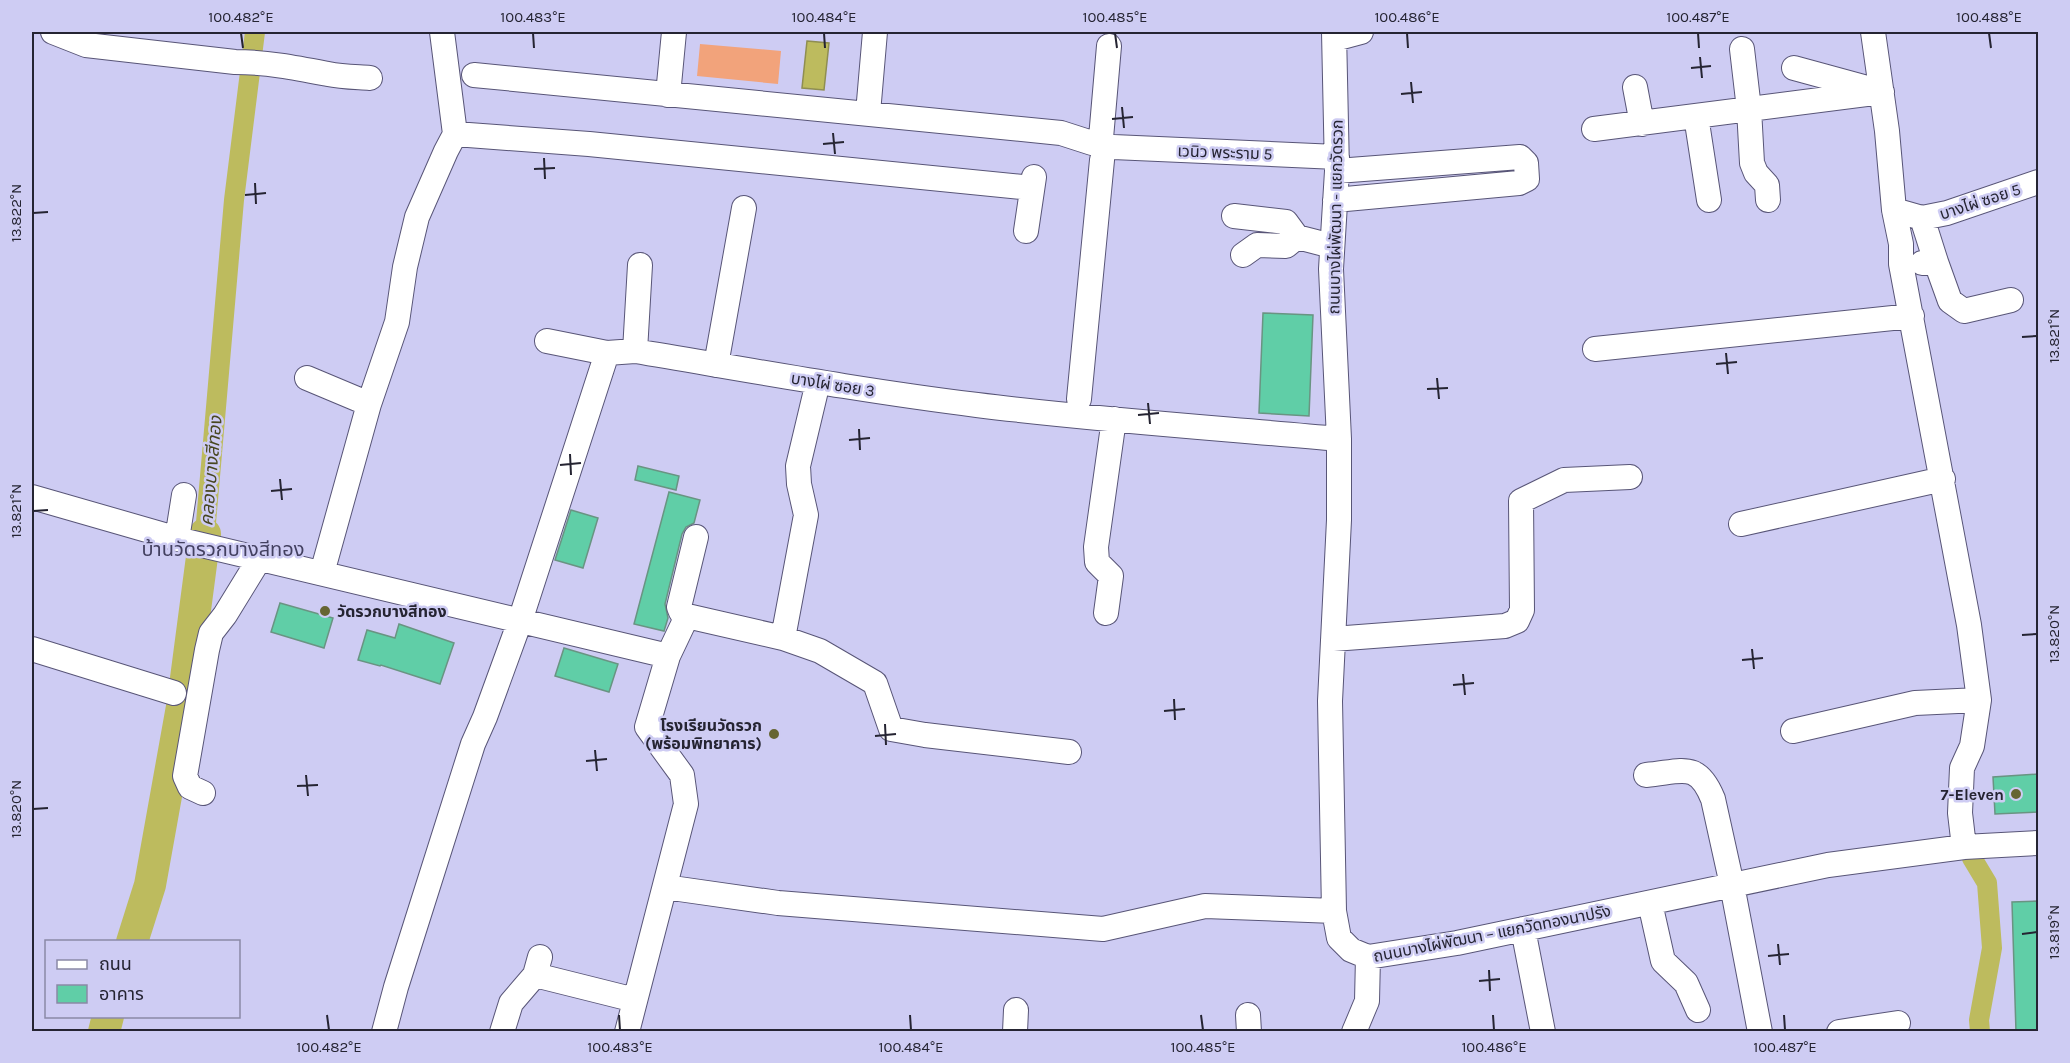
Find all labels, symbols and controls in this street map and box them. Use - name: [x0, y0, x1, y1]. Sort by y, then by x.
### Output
- text: 100.482°E: [208, 8, 274, 26]
- text: 100.483°E: [500, 8, 566, 26]
- text: 100.484°E: [792, 8, 856, 26]
- text: 100.485°E: [1082, 8, 1148, 26]
- text: 100.486°E: [1374, 8, 1440, 26]
- text: 100.487°E: [1666, 8, 1730, 26]
- text: 100.488°E: [1956, 8, 2022, 26]
- street label: ถนนบางไผ่พัฒนา - แยกวัดรวก: [1324, 119, 1347, 315]
- street label: เวนิว พระราม 5: [1177, 141, 1273, 164]
- street label: บางไผ่ ซอย 5: [1937, 179, 2023, 224]
- text: 13.822°N: [7, 184, 25, 242]
- text: 13.821°N: [2045, 309, 2063, 363]
- street label: บางไผ่ ซอย 3: [790, 368, 876, 400]
- water label: คลองบางสีทอง: [195, 414, 227, 527]
- text: 13.821°N: [7, 484, 25, 538]
- district label: บ้านวัดรวกบางสีทอง: [142, 538, 305, 561]
- place label: วัดรวกบางสีทอง: [337, 602, 447, 621]
- marker: วัดรวกบางสีทอง: [318, 604, 332, 618]
- text: 13.820°N: [2045, 605, 2063, 663]
- place label: โรงเรียนวัดรวก (พร้อมพิทยาคาร): [645, 716, 762, 753]
- marker: โรงเรียนวัดรวก (พร้อมพิทยาคาร): [767, 727, 781, 741]
- text: 13.820°N: [7, 780, 25, 838]
- place label: 7-Eleven: [1941, 785, 2004, 804]
- marker: 7-Eleven: [2009, 787, 2023, 801]
- street label: ถนนบางไผ่พัฒนา – แยกวัดทองนาปรัง: [1372, 901, 1612, 966]
- text: 13.819°N: [2045, 905, 2063, 959]
- legend: [45, 940, 240, 1018]
- text: ถนน: [99, 953, 132, 975]
- text: อาคาร: [99, 983, 144, 1005]
- text: 100.482°E: [296, 1038, 362, 1056]
- text: 100.483°E: [587, 1038, 653, 1056]
- text: 100.484°E: [879, 1038, 943, 1056]
- text: 100.485°E: [1170, 1038, 1236, 1056]
- text: 100.486°E: [1461, 1038, 1527, 1056]
- text: 100.487°E: [1753, 1038, 1817, 1056]

